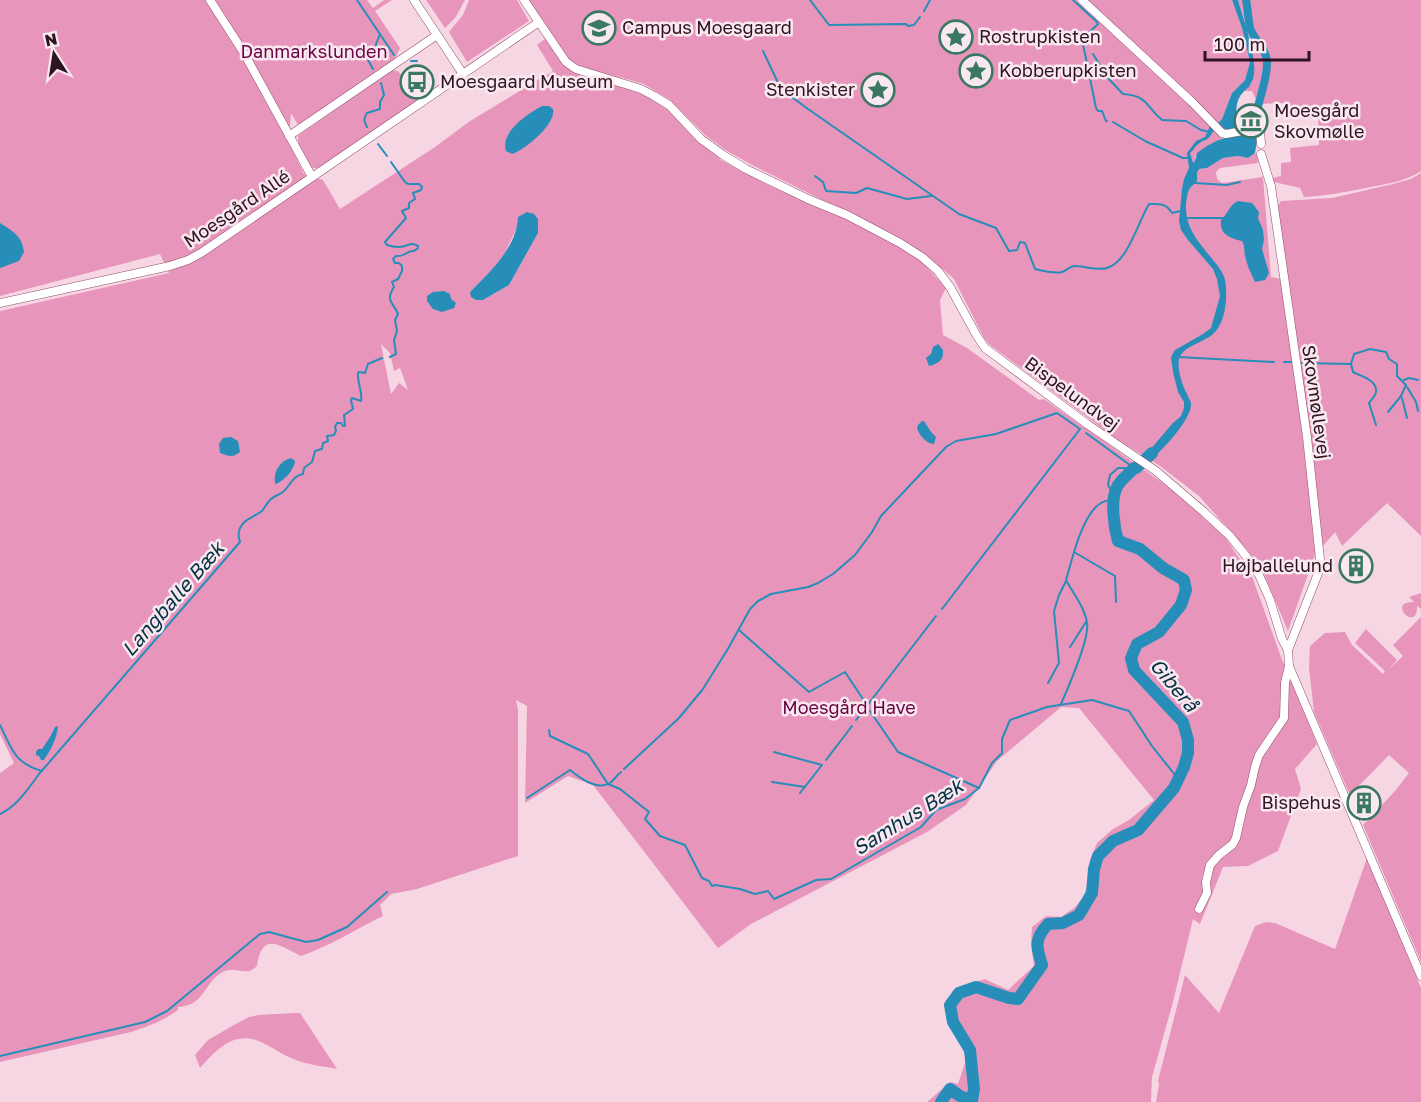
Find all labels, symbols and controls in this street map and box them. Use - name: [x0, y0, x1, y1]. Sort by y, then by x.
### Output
- school or university icon: Campus Moesgaard: [581, 10, 617, 46]
- place label: Campus Moesgaard: [622, 16, 792, 38]
- place icon: Rostrupkisten: [938, 19, 974, 55]
- north arrow: [24, 24, 84, 84]
- scale bar: [1205, 24, 1308, 62]
- place label: Rostrupkisten: [979, 25, 1101, 47]
- text: N: [43, 28, 59, 50]
- text: 100 m: [1214, 33, 1265, 55]
- park label: Danmarkslunden: [241, 40, 387, 62]
- place icon: Kobberupkisten: [958, 53, 994, 89]
- place label: Kobberupkisten: [999, 59, 1137, 81]
- bus stop icon: Moesgaard Museum: [399, 64, 435, 100]
- place label: Moesgaard Museum: [440, 70, 613, 92]
- place icon: Stenkister: [860, 72, 896, 108]
- place label: Stenkister: [766, 78, 855, 100]
- place label: Moesgård Skovmølle: [1274, 99, 1364, 142]
- museum icon: Moesgård Skovmølle: [1233, 103, 1269, 139]
- street label: Moesgård Allé: [179, 165, 294, 252]
- street label: Skovmøllevej: [1298, 343, 1336, 460]
- street label: Bispelundvej: [1021, 351, 1124, 435]
- water label: Langballe Bæk: [116, 534, 231, 661]
- building icon: Højballelund: [1338, 548, 1374, 584]
- place label: Højballelund: [1222, 554, 1333, 576]
- water label: Giberå: [1146, 653, 1204, 716]
- park label: Moesgård Have: [782, 696, 916, 718]
- water label: Samhus Bæk: [848, 771, 969, 860]
- building icon: Bispehus: [1346, 785, 1382, 821]
- place label: Bispehus: [1262, 791, 1341, 813]

